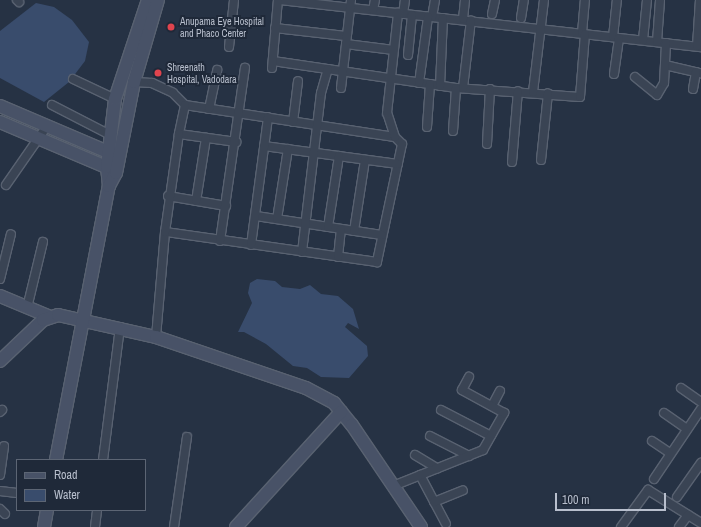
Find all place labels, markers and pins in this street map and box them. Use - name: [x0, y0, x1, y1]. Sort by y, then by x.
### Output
- place label: Anupama Eye Hospital and Phaco Center: [180, 15, 264, 38]
- marker: Anupama Eye Hospital and Phaco Center: [165, 21, 177, 33]
- place label: Shreenath Hospital, Vadodara: [167, 61, 237, 84]
- marker: Shreenath Hospital, Vadodara: [152, 67, 164, 79]

